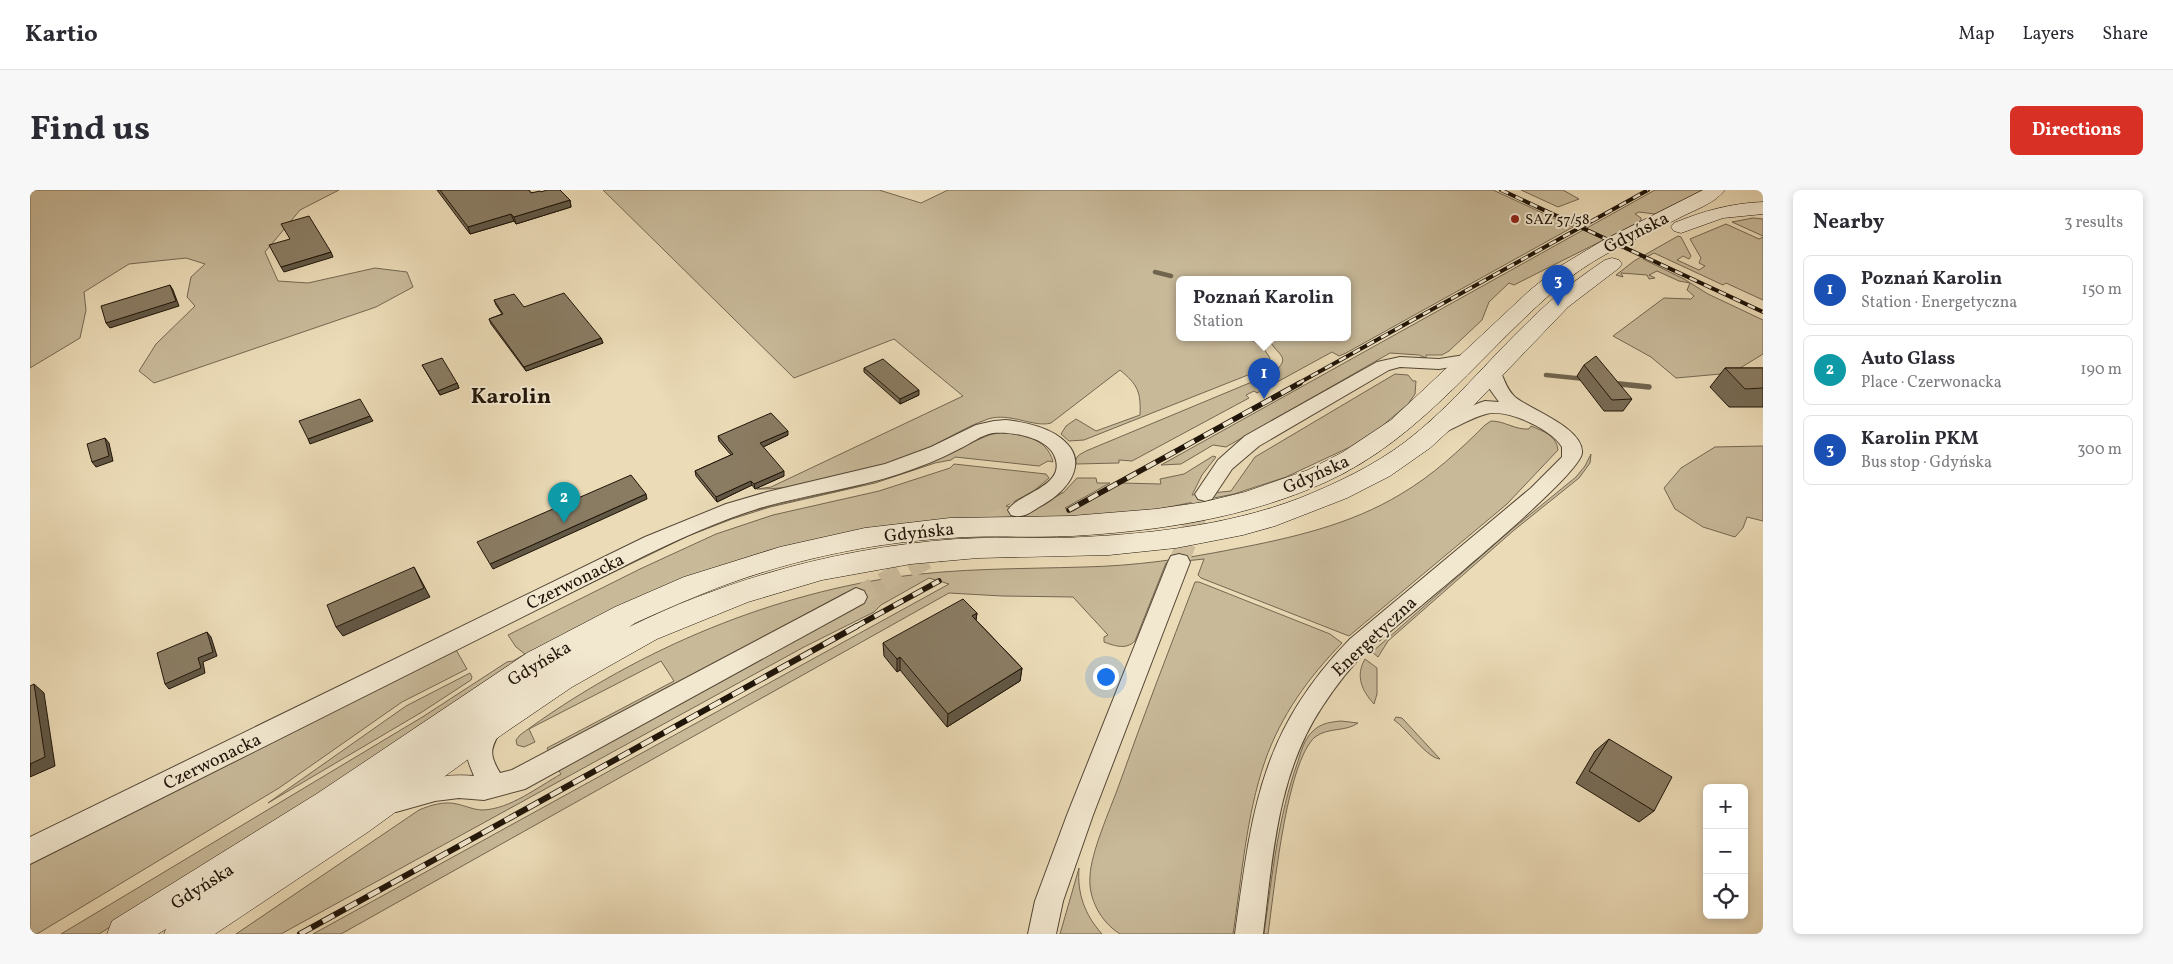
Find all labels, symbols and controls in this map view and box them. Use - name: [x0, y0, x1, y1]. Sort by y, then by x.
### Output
- text: Kartio: [25, 18, 98, 52]
- text: Map: [1958, 22, 1994, 47]
- text: Layers: [2022, 22, 2074, 47]
- text: Share: [2102, 22, 2148, 47]
- text: Find us: [30, 106, 150, 154]
- button: Directions: [2010, 106, 2143, 155]
- street label: Gdyńska: [1600, 206, 1674, 260]
- text: Nearby: [1813, 208, 1884, 237]
- place label: SAZ 57/58: [1525, 210, 1590, 231]
- text: 3 results: [2064, 212, 2123, 234]
- marker: SAZ 57/58: [1509, 213, 1521, 225]
- pin: 3: [1542, 265, 1574, 306]
- text: Poznań Karolin: [1861, 266, 2002, 292]
- popup: [1176, 276, 1351, 341]
- text: 1: [1827, 279, 1833, 301]
- text: 150 m: [2081, 279, 2122, 301]
- text: Poznań Karolin: [1193, 285, 1334, 311]
- text: Station · Energetyczna: [1861, 292, 2017, 314]
- text: Station: [1193, 311, 1244, 333]
- text: Auto Glass: [1861, 346, 1955, 372]
- pin: 1: [1248, 358, 1280, 399]
- text: 2: [1826, 359, 1834, 381]
- text: 190 m: [2080, 359, 2122, 381]
- text: Place · Czerwonacka: [1861, 372, 2002, 394]
- district label: Karolin: [471, 382, 551, 413]
- text: Karolin PKM: [1861, 426, 1979, 452]
- text: 3: [1826, 439, 1834, 461]
- text: 300 m: [2077, 439, 2122, 461]
- street label: Gdyńska: [1279, 450, 1354, 501]
- text: Bus stop · Gdyńska: [1861, 452, 1992, 474]
- pin: 2: [548, 482, 580, 523]
- street label: Gdyńska: [883, 517, 955, 550]
- street label: Czerwonacka: [522, 548, 629, 617]
- street label: Energetyczna: [1327, 591, 1423, 683]
- street label: Gdyńska: [503, 635, 576, 693]
- your location: [1093, 664, 1119, 690]
- street label: Czerwonacka: [159, 728, 266, 797]
- map controls: [1703, 784, 1748, 919]
- button: +: [1703, 784, 1748, 829]
- button: −: [1703, 829, 1748, 874]
- street label: Gdyńska: [166, 858, 239, 916]
- button: locate: [1703, 874, 1748, 919]

